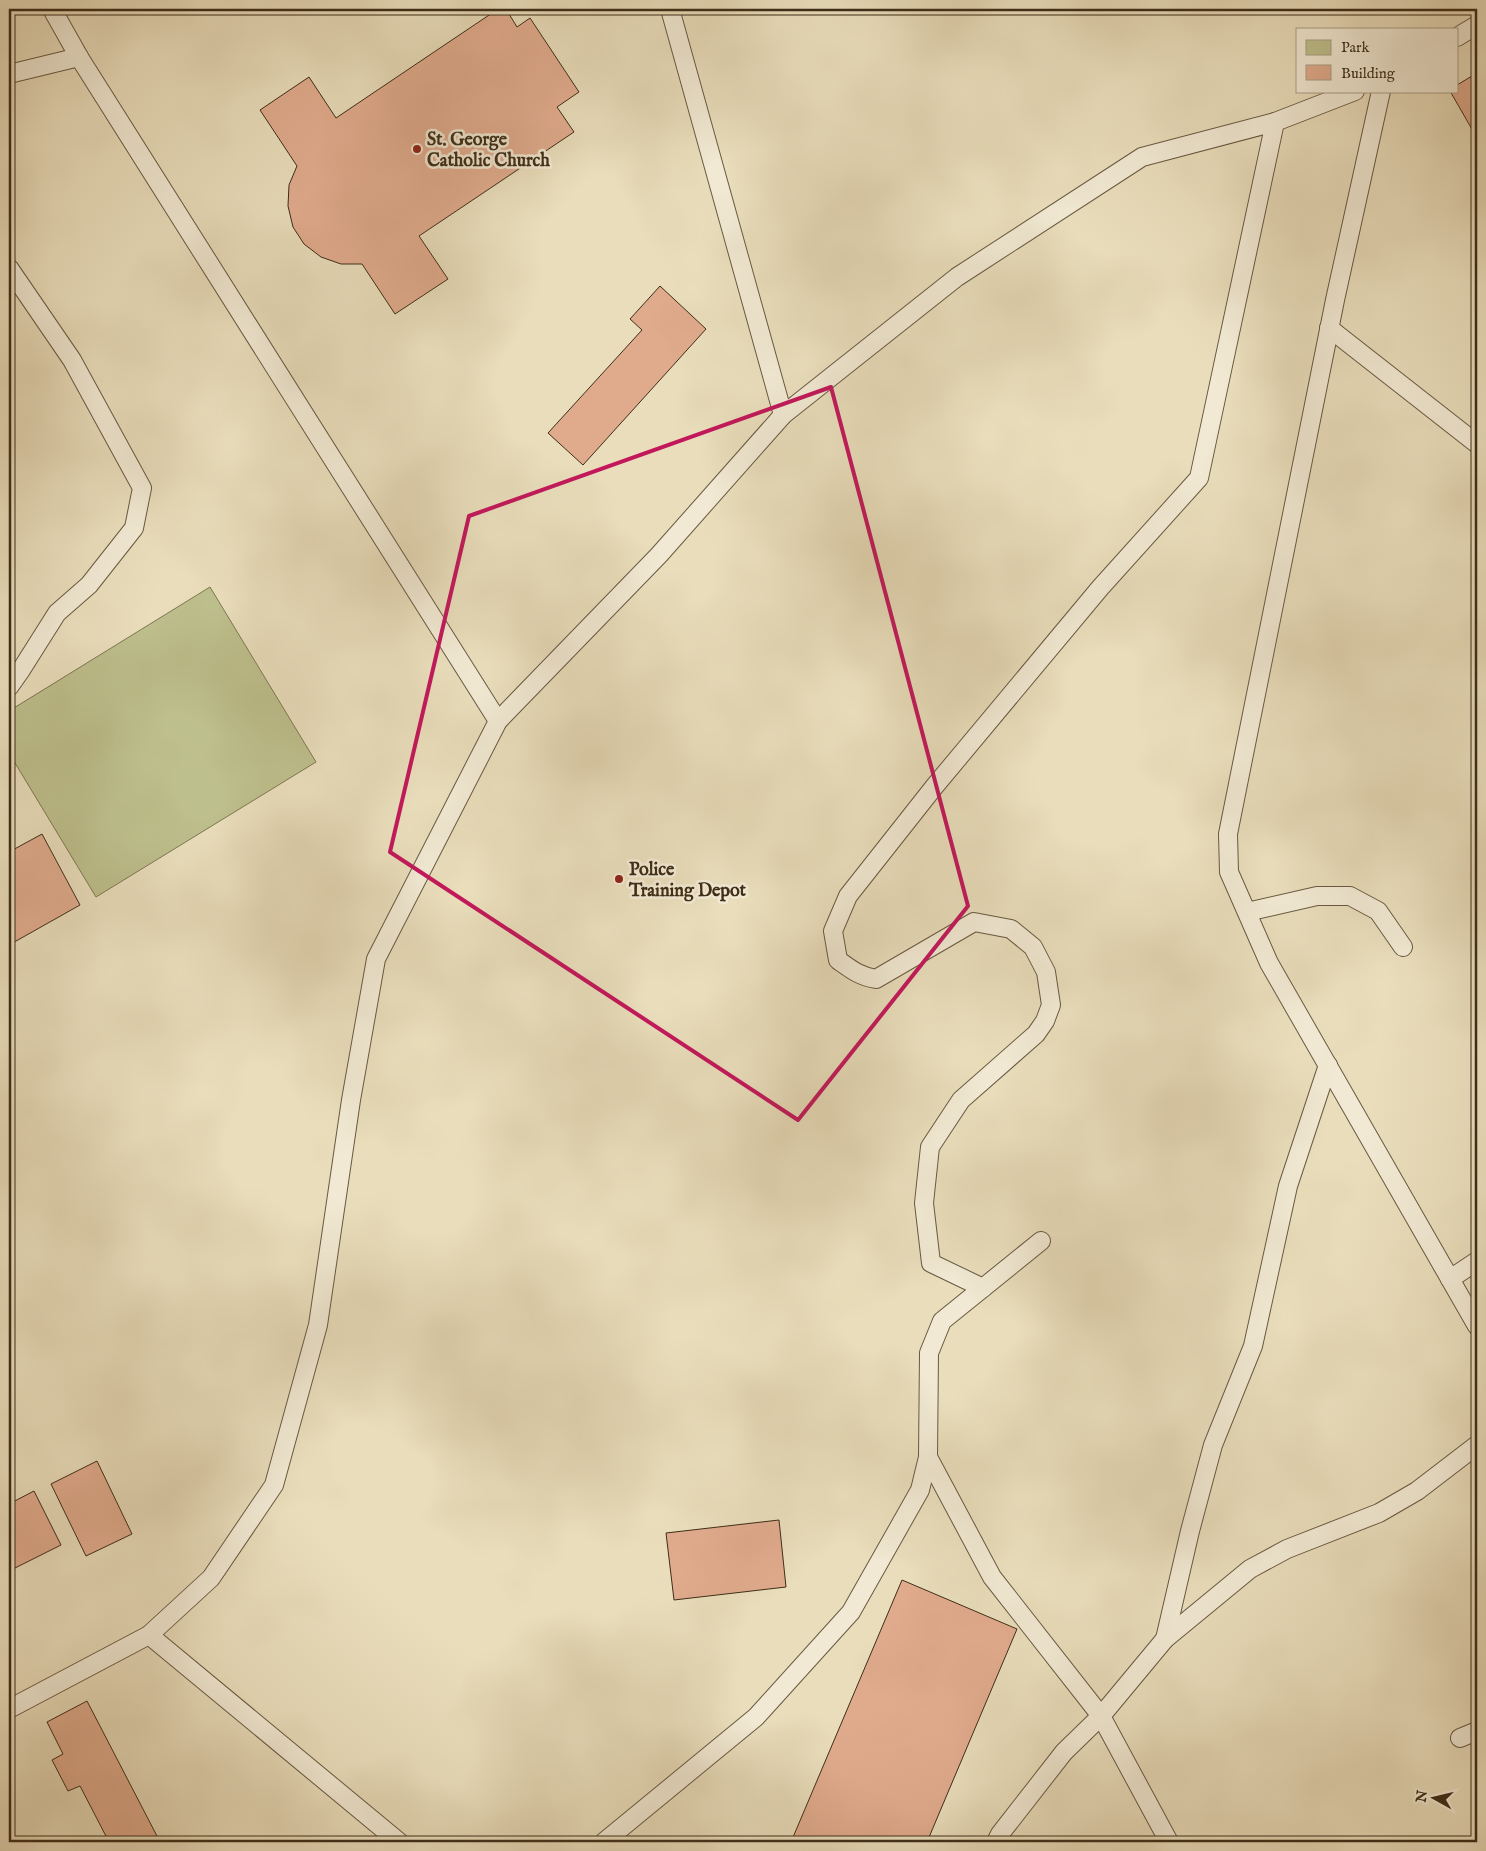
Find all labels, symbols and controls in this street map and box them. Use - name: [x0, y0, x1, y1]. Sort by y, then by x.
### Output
- legend: [1296, 28, 1458, 92]
- text: Park: [1341, 38, 1371, 57]
- text: Building: [1341, 64, 1396, 83]
- place label: St. George Catholic Church: [427, 129, 550, 173]
- marker: St. George Catholic Church: [411, 143, 423, 155]
- place label: Police Training Depot: [628, 859, 747, 903]
- marker: Police Training Depot: [613, 873, 625, 885]
- north arrow: [1408, 1774, 1458, 1824]
- text: N: [1412, 1789, 1432, 1805]

